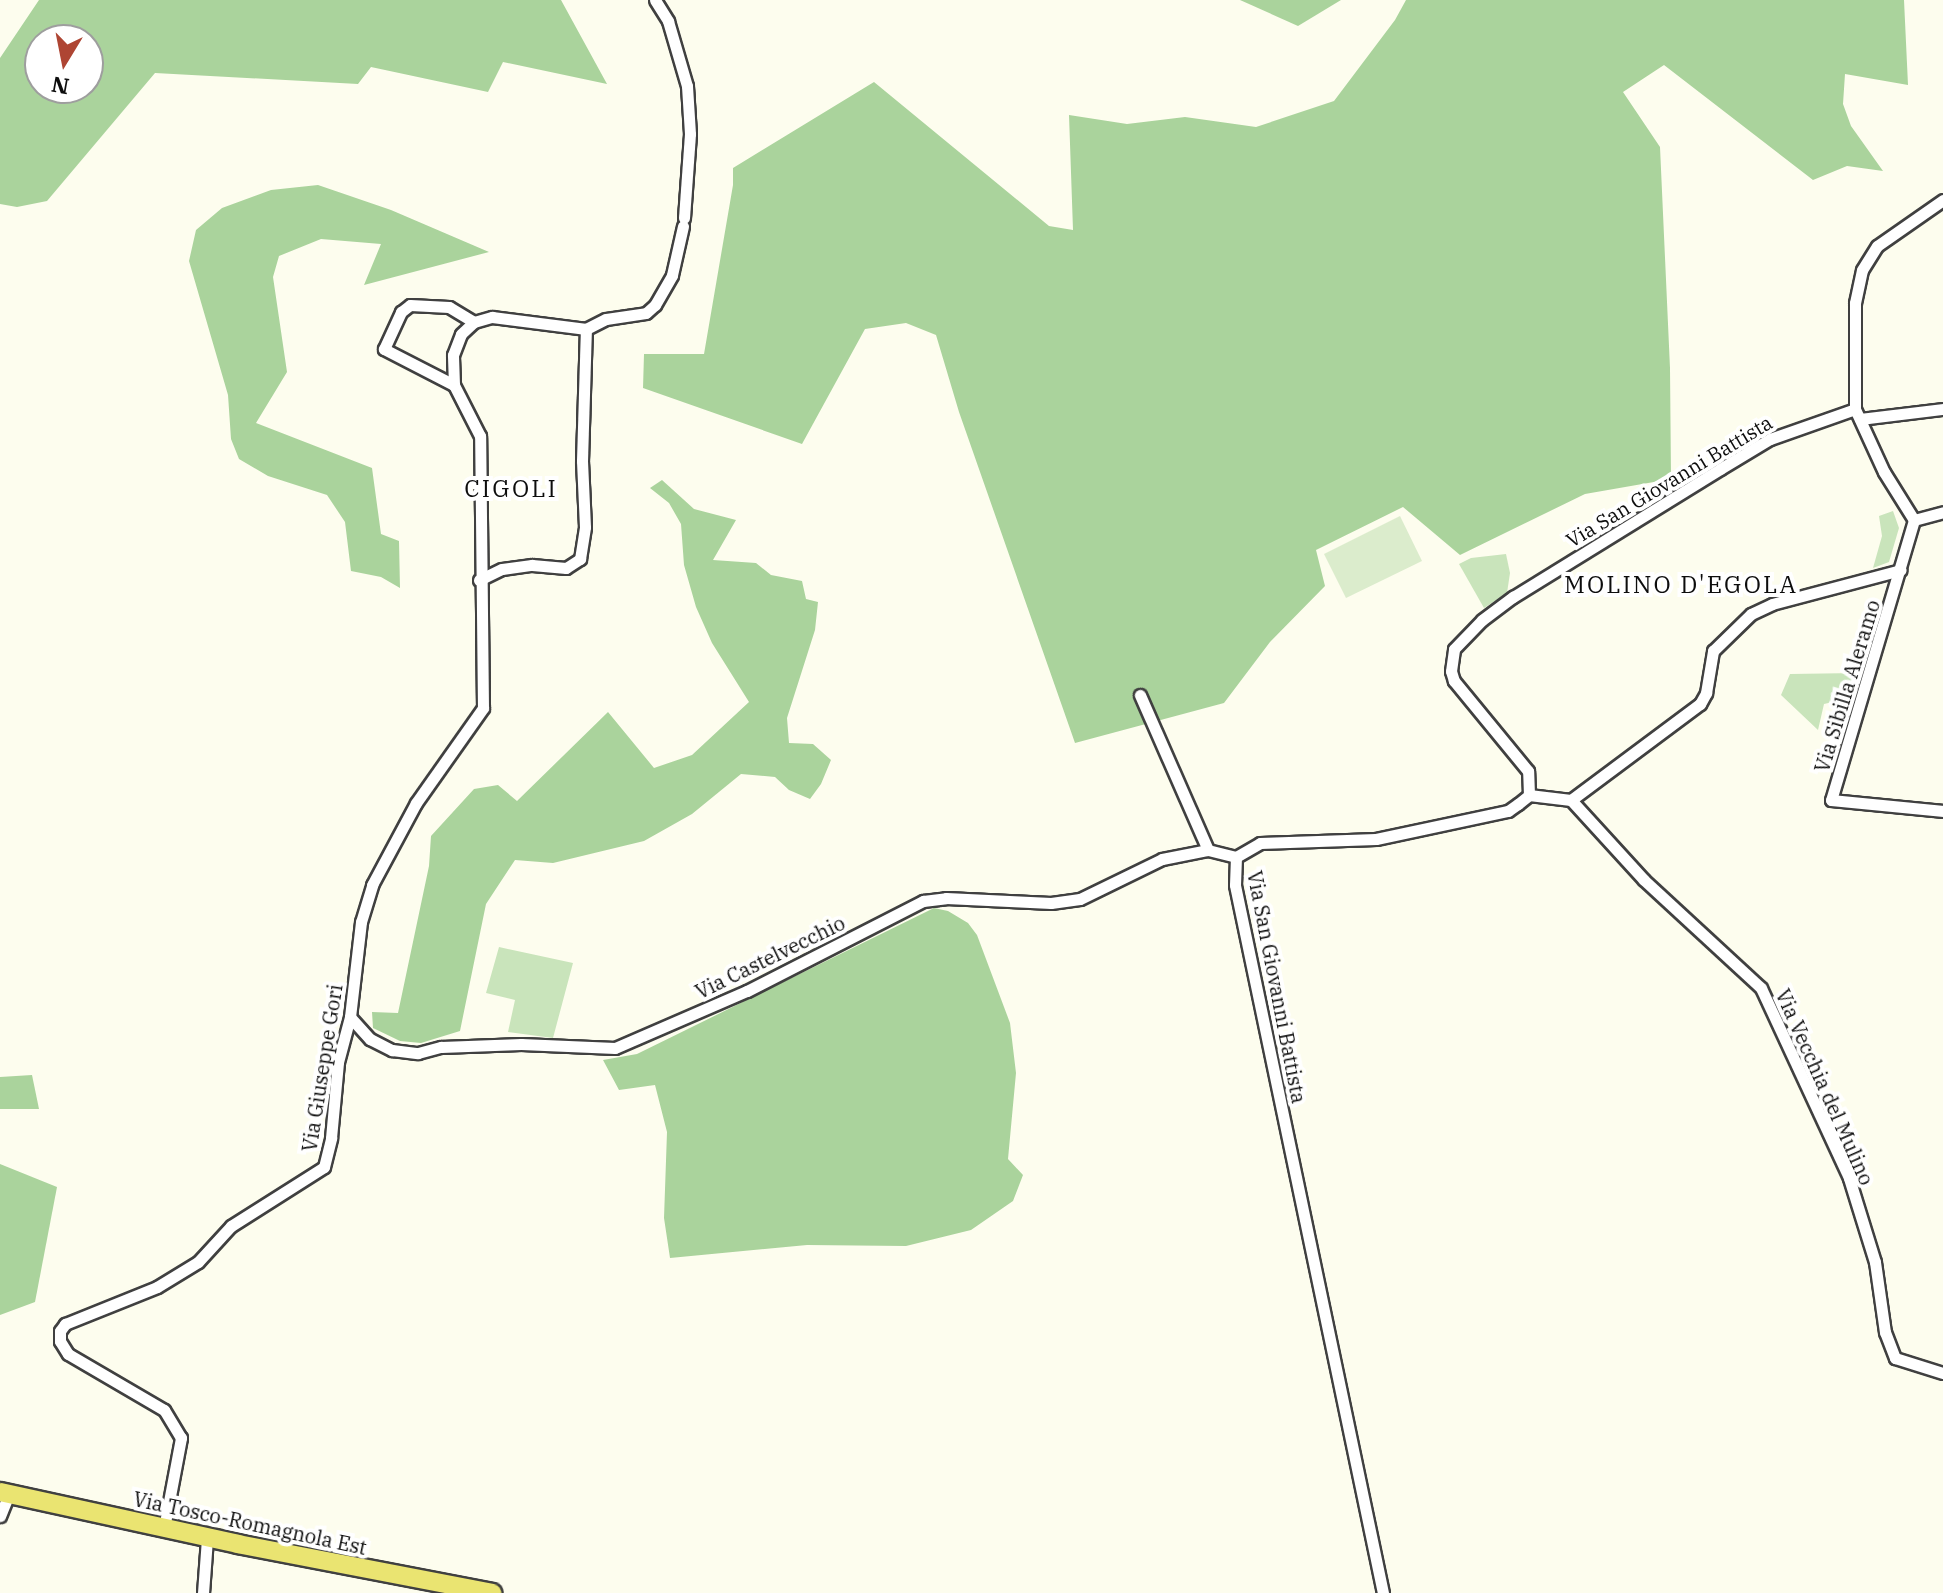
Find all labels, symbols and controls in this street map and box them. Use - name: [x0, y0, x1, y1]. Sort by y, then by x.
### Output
- north arrow: [24, 24, 104, 104]
- text: N: [49, 70, 71, 102]
- street label: Via San Giovanni Battista: [1561, 410, 1777, 552]
- district label: CIGOLI: [464, 475, 558, 503]
- district label: MOLINO D'EGOLA: [1564, 571, 1798, 599]
- street label: Via Sibilla Aleramo: [1809, 597, 1885, 775]
- street label: Via San Giovanni Battista: [1243, 869, 1311, 1105]
- street label: Via Castelvecchio: [691, 910, 849, 1004]
- street label: Via Giuseppe Gori: [297, 983, 347, 1153]
- street label: Via Vecchia del Mulino: [1771, 985, 1879, 1189]
- street label: Via Tosco-Romagnola Est: [131, 1487, 369, 1559]

